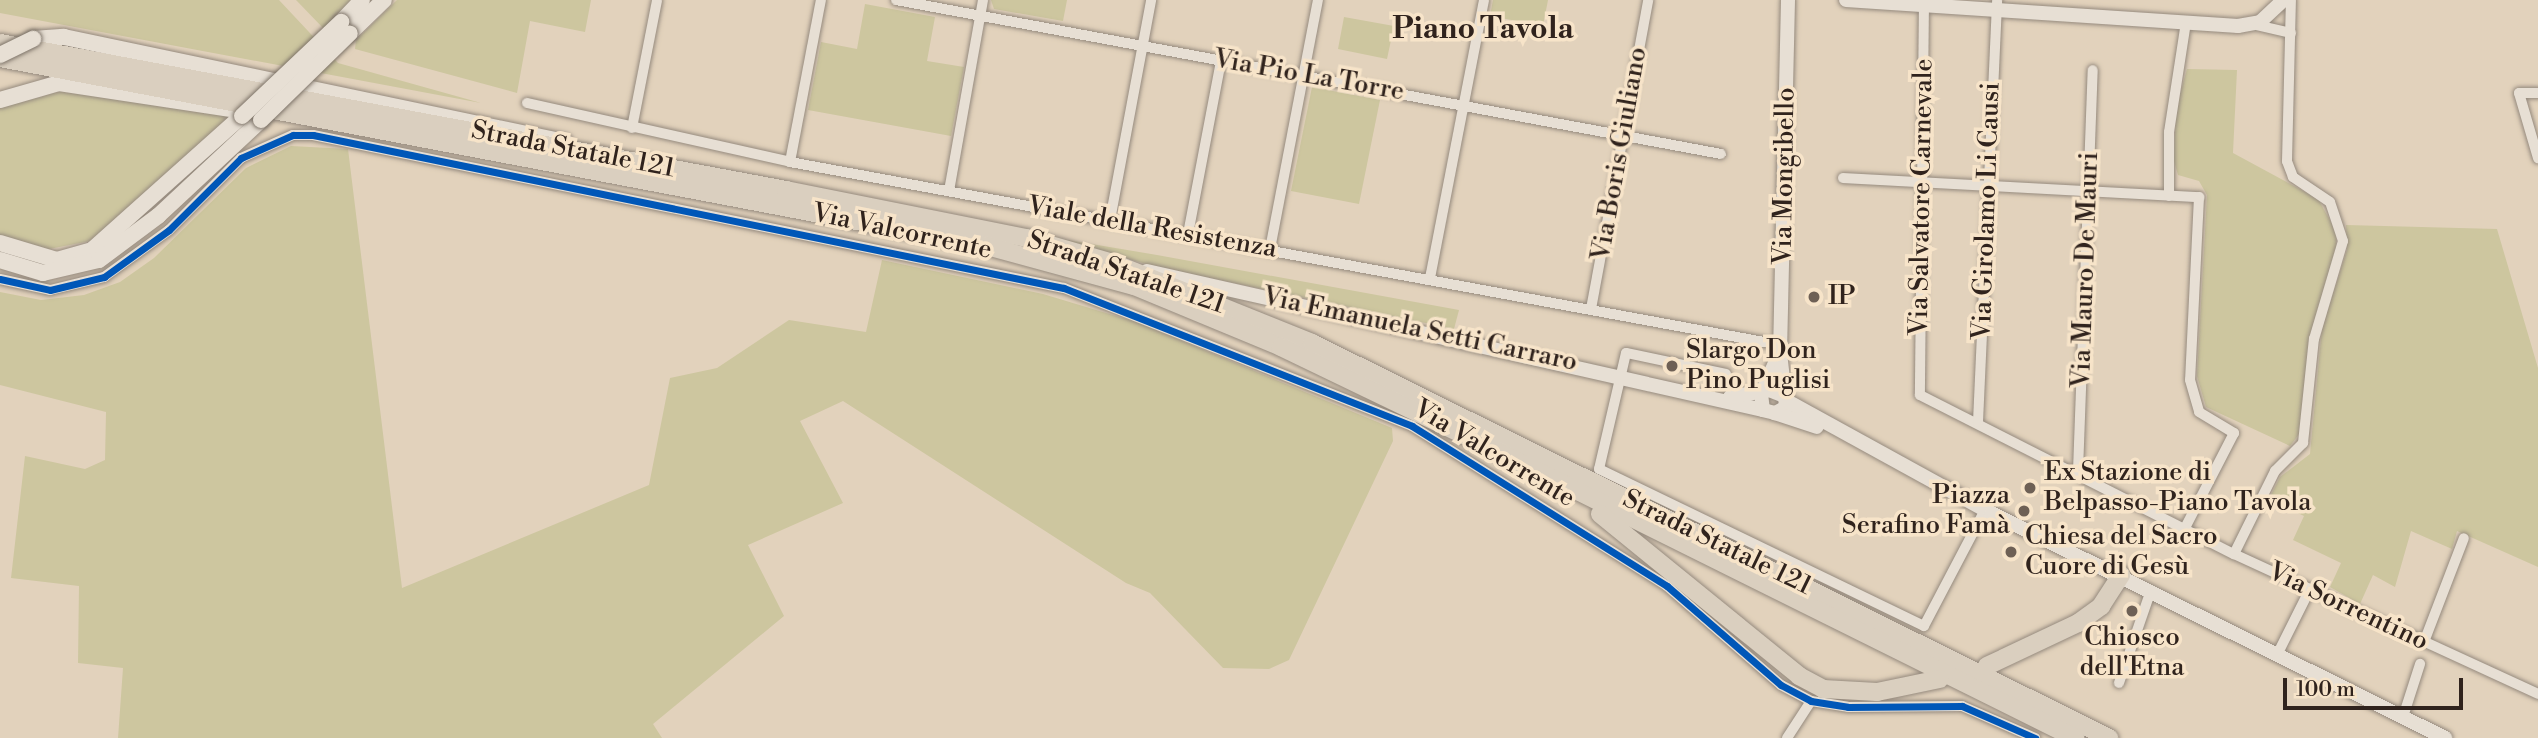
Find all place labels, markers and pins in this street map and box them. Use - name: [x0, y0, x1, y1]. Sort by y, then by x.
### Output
- place label: IP: [1828, 281, 1856, 313]
- marker: IP: [1806, 289, 1822, 305]
- place label: Slargo Don Pino Puglisi: [1686, 335, 1830, 396]
- marker: Slargo Don Pino Puglisi: [1664, 358, 1680, 374]
- place label: Ex Stazione di Belpasso-Piano Tavola: [2044, 457, 2311, 518]
- place label: Piazza Serafino Famà: [1842, 480, 2010, 542]
- marker: Ex Stazione di Belpasso-Piano Tavola: [2022, 480, 2038, 496]
- marker: Piazza Serafino Famà: [2016, 503, 2032, 519]
- place label: Chiesa del Sacro Cuore di Gesù: [2025, 521, 2218, 582]
- marker: Chiesa del Sacro Cuore di Gesù: [2003, 544, 2019, 560]
- marker: Chiosco dell'Etna: [2124, 603, 2140, 619]
- place label: Chiosco dell'Etna: [2080, 622, 2184, 684]

